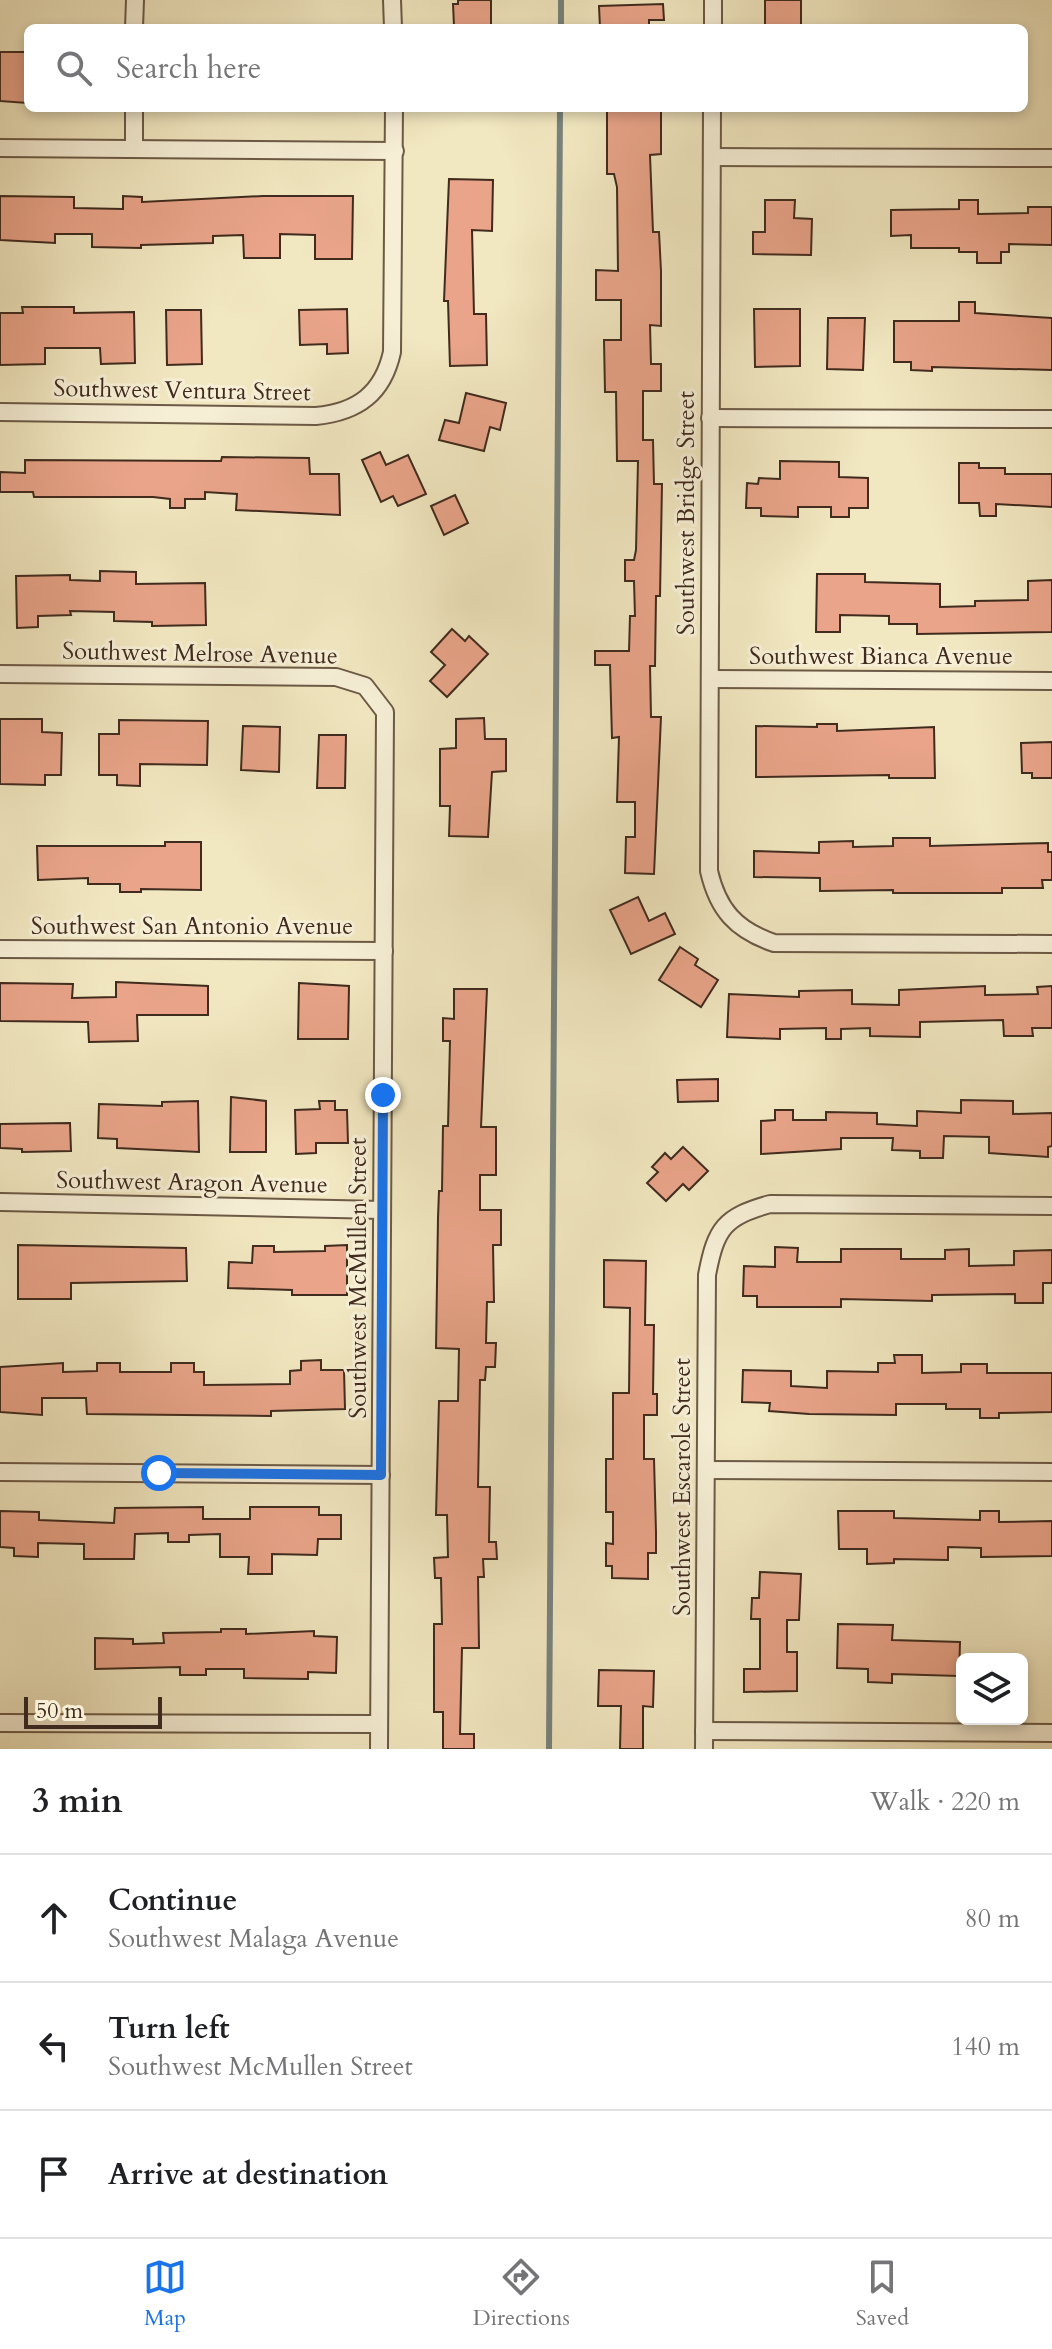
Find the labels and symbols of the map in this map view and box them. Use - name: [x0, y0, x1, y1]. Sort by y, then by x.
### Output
- street label: Southwest Ventura Street: [53, 372, 311, 409]
- street label: Southwest Bridge Street: [670, 390, 703, 635]
- street label: Southwest Melrose Avenue: [62, 635, 338, 672]
- street label: Southwest Bianca Avenue: [749, 640, 1013, 673]
- street label: Southwest San Antonio Avenue: [31, 910, 353, 943]
- route end: [365, 1077, 401, 1113]
- street label: Southwest McMullen Street: [342, 1137, 375, 1419]
- street label: Southwest Aragon Avenue: [56, 1164, 328, 1201]
- street label: Southwest Escarole Street: [666, 1357, 699, 1616]
- route start: [141, 1455, 177, 1491]
- scale bar: [24, 1693, 162, 1729]

